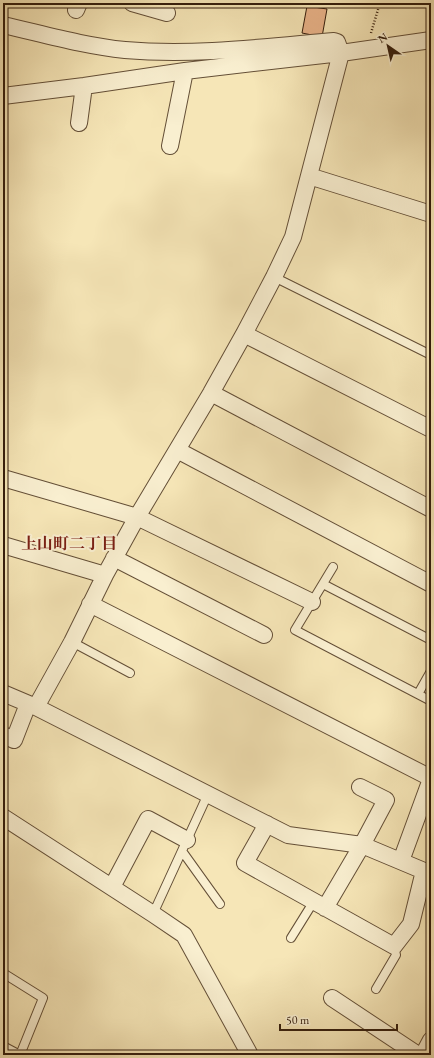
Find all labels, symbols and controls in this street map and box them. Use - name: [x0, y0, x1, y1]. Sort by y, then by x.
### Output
- north arrow: [368, 26, 408, 66]
- text: N: [375, 29, 390, 46]
- district label: 上山町二丁目: [21, 533, 117, 554]
- scale bar: [280, 1006, 397, 1032]
- text: 50 m: [286, 1012, 310, 1028]

